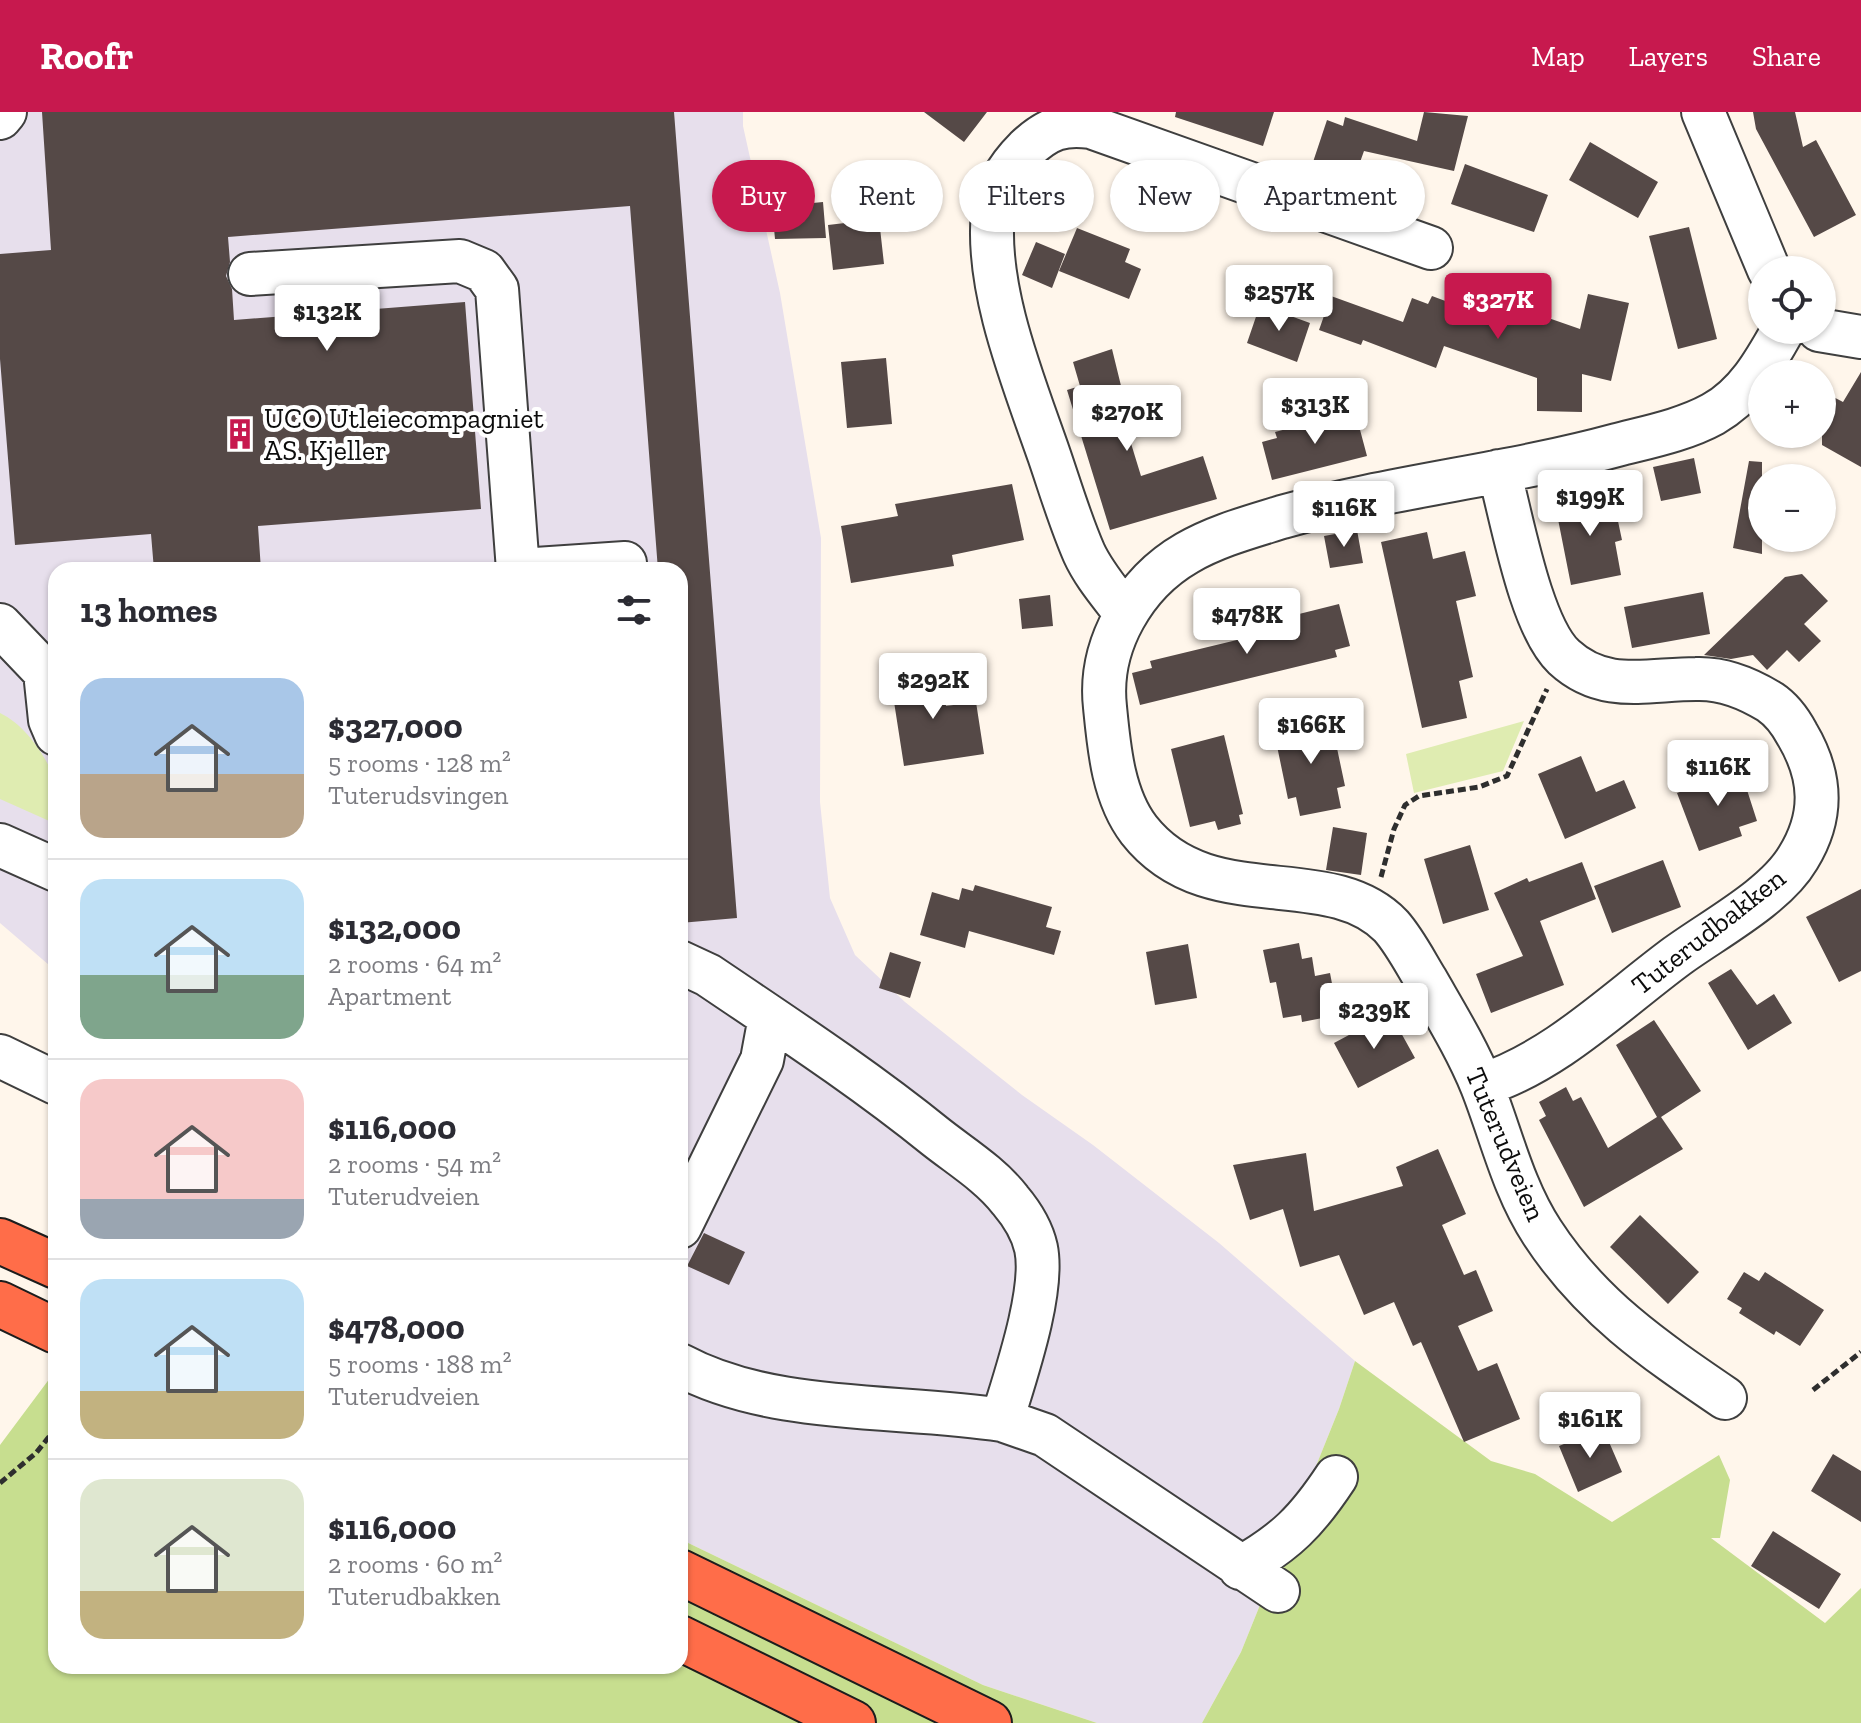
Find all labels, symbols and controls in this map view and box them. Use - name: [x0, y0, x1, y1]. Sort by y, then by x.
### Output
- text: Roofr: [40, 33, 134, 79]
- text: Map: [1531, 40, 1585, 73]
- text: Layers: [1629, 40, 1708, 73]
- text: Share: [1752, 40, 1821, 73]
- chip: Buy: [712, 160, 815, 232]
- chip: Rent: [831, 160, 943, 232]
- chip: Filters: [959, 160, 1094, 232]
- chip: New: [1110, 160, 1220, 232]
- chip: Apartment: [1236, 160, 1425, 232]
- map controls: [1748, 256, 1836, 552]
- button: locate: [1748, 256, 1836, 344]
- pin: $257K: [1223, 265, 1335, 333]
- pin: $327K: [1442, 273, 1554, 341]
- text: $257K: [1244, 275, 1314, 307]
- text: $327K: [1463, 283, 1533, 315]
- pin: $132K: [271, 285, 383, 353]
- text: $132K: [293, 295, 361, 327]
- button: +: [1748, 360, 1836, 448]
- pin: $313K: [1259, 378, 1371, 446]
- pin: $270K: [1071, 385, 1183, 453]
- text: $313K: [1281, 388, 1349, 420]
- text: $270K: [1091, 395, 1163, 427]
- place label: UCO Utleiecompagniet AS. Kjeller: [264, 402, 544, 467]
- building icon: UCO Utleiecompagniet AS. Kjeller: [223, 417, 257, 451]
- button: −: [1748, 464, 1836, 552]
- pin: $199K: [1534, 470, 1646, 538]
- text: $199K: [1556, 480, 1624, 512]
- pin: $116K: [1288, 481, 1400, 549]
- text: $116K: [1311, 491, 1377, 523]
- icon: filters: [612, 588, 656, 632]
- pin: $478K: [1191, 588, 1303, 656]
- text: 13 homes: [80, 590, 218, 631]
- text: $478K: [1211, 598, 1283, 630]
- pin: $292K: [877, 653, 989, 721]
- text: $292K: [897, 663, 969, 695]
- pin: $166K: [1255, 698, 1367, 766]
- text: $327,000: [328, 706, 463, 747]
- text: $166K: [1277, 708, 1345, 740]
- icon: home: [144, 710, 240, 806]
- pin: $116K: [1662, 740, 1774, 808]
- text: 5 rooms · 128 m²: [328, 747, 511, 779]
- text: $116K: [1685, 750, 1751, 782]
- text: Tuterudsvingen: [328, 779, 509, 811]
- street label: Tuterudbakken: [1625, 861, 1792, 1002]
- text: $132,000: [328, 907, 461, 948]
- icon: home: [144, 911, 240, 1007]
- text: 2 rooms · 64 m²: [328, 948, 501, 980]
- text: Apartment: [328, 980, 451, 1012]
- pin: $239K: [1318, 983, 1430, 1051]
- text: $239K: [1338, 993, 1410, 1025]
- street label: Tuterudveien: [1458, 1063, 1553, 1226]
- text: $116,000: [328, 1107, 457, 1148]
- icon: home: [144, 1111, 240, 1207]
- text: 2 rooms · 54 m²: [328, 1148, 501, 1180]
- text: Tuterudveien: [328, 1180, 480, 1212]
- text: $478,000: [328, 1307, 465, 1348]
- icon: home: [144, 1311, 240, 1407]
- text: 5 rooms · 188 m²: [328, 1348, 511, 1380]
- text: Tuterudveien: [328, 1380, 480, 1412]
- pin: $161K: [1534, 1392, 1646, 1460]
- text: $161K: [1557, 1402, 1623, 1434]
- text: $116,000: [328, 1507, 457, 1548]
- icon: home: [144, 1511, 240, 1607]
- text: 2 rooms · 60 m²: [328, 1548, 502, 1580]
- text: Tuterudbakken: [328, 1580, 501, 1612]

